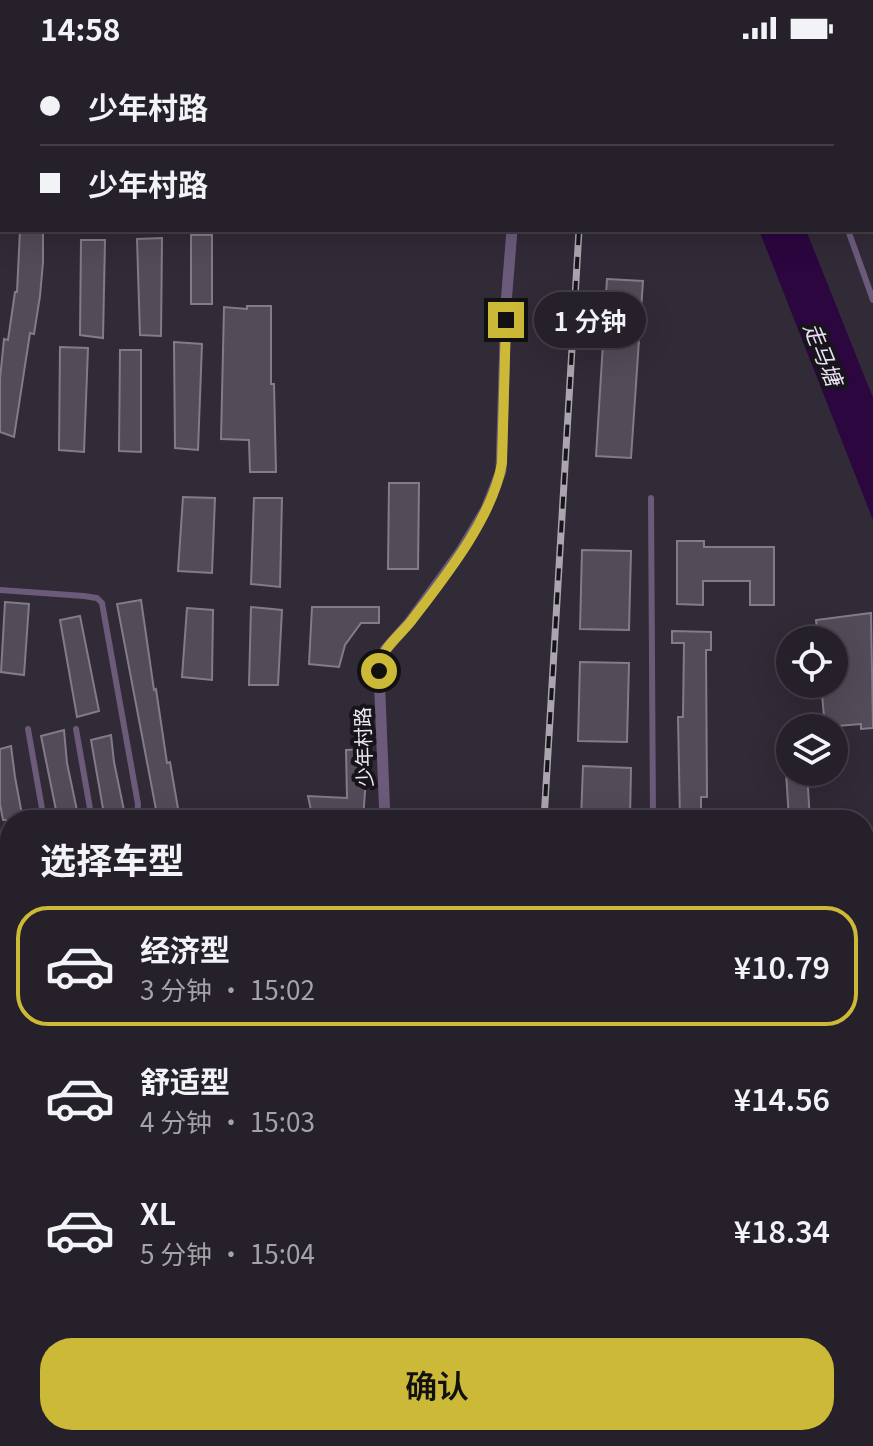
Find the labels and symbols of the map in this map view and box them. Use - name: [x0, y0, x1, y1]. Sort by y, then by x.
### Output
- callout: 1 分钟: [534, 292, 646, 348]
- route end: [488, 302, 524, 338]
- water label: 走马塘: [798, 317, 854, 394]
- route start: [361, 653, 397, 689]
- street label: 少年村路: [347, 707, 378, 788]

